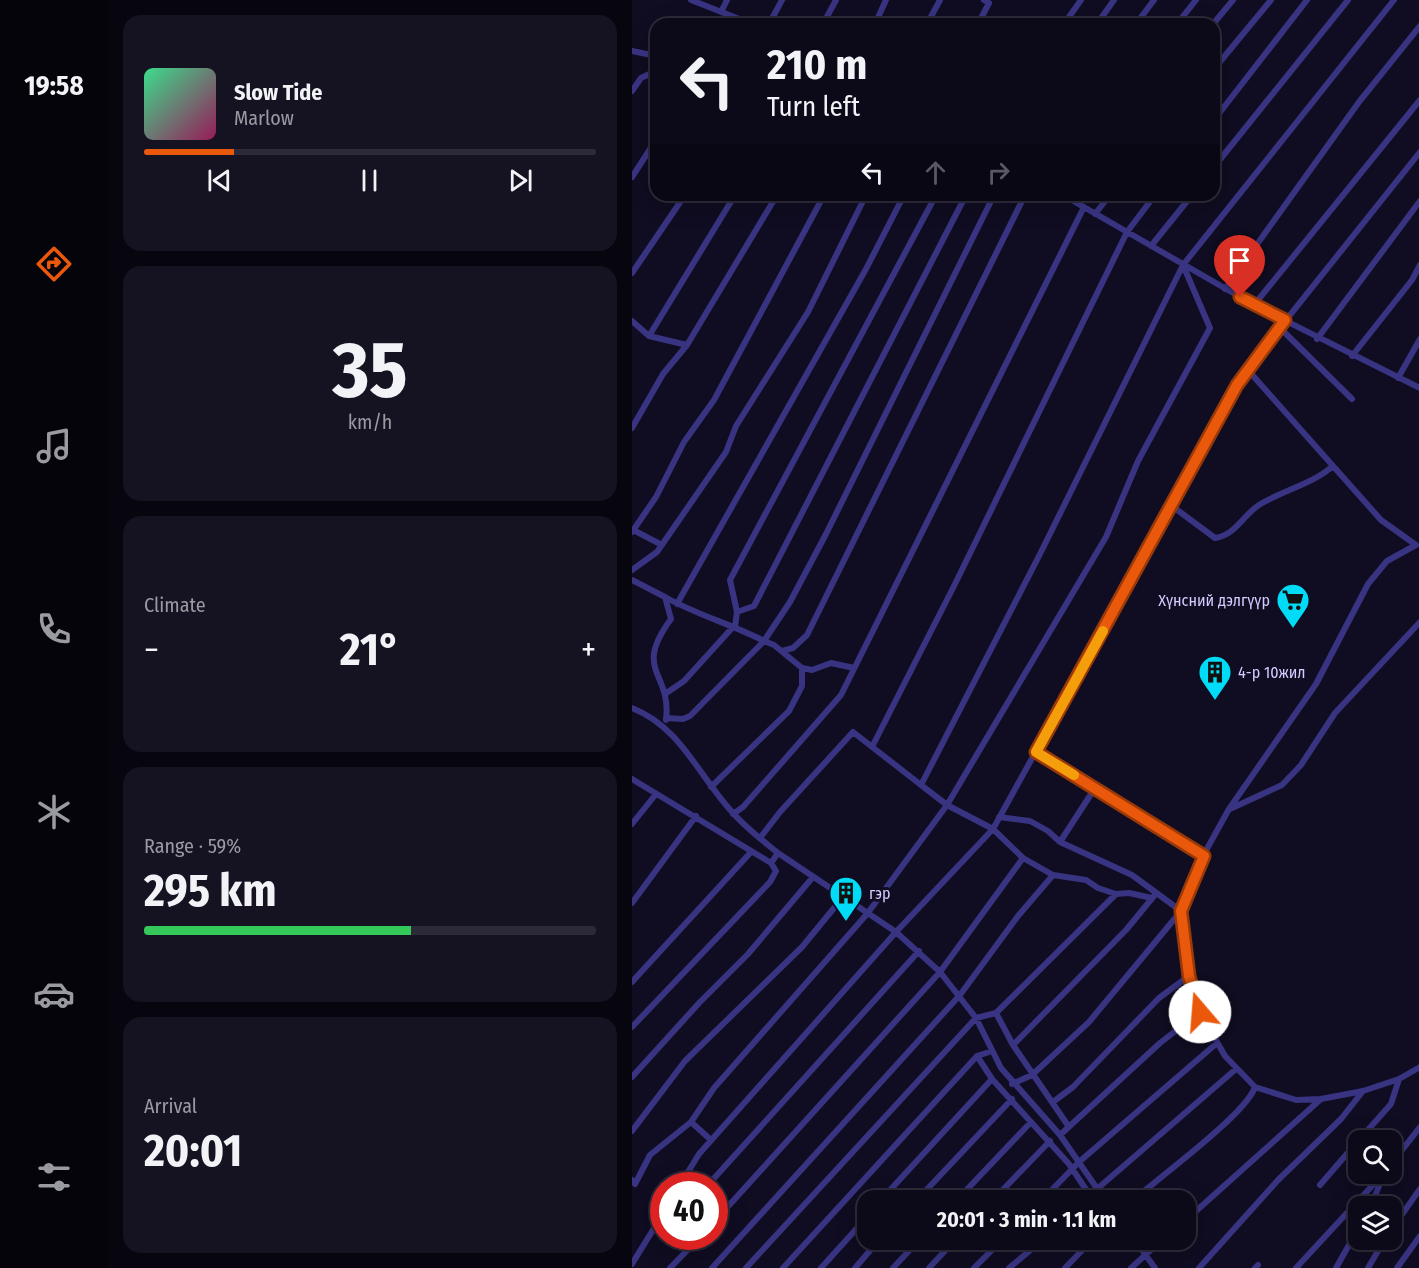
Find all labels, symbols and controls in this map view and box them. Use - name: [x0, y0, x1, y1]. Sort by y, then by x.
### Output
- text: 210 m: [767, 40, 867, 90]
- icon: left: [668, 42, 746, 120]
- text: 19:58: [24, 70, 84, 102]
- text: Slow Tide: [234, 79, 322, 106]
- text: Turn left: [767, 91, 860, 123]
- text: Marlow: [234, 106, 294, 130]
- icon: left: [856, 156, 889, 189]
- icon: ahead: [919, 156, 952, 189]
- icon: right: [982, 156, 1015, 189]
- icon: previous: [203, 164, 236, 197]
- icon: pause: [353, 164, 386, 197]
- icon: next: [504, 164, 537, 197]
- pin: [1214, 235, 1265, 297]
- icon: directions: [33, 243, 75, 285]
- icon: arrive: [1223, 244, 1256, 277]
- text: 35: [332, 324, 408, 418]
- text: km/h: [348, 410, 392, 434]
- icon: music: [33, 425, 75, 467]
- supermarket icon: Хүнсний дэлгүүр: [1275, 582, 1311, 629]
- place label: Хүнсний дэлгүүр: [1158, 591, 1270, 610]
- text: Climate: [144, 593, 206, 617]
- icon: phone: [33, 608, 75, 650]
- text: 21°: [340, 623, 400, 677]
- text: −: [144, 630, 159, 670]
- text: +: [581, 630, 596, 670]
- building icon: 4-р 10жил: [1197, 654, 1233, 701]
- place label: 4-р 10жил: [1238, 663, 1306, 682]
- icon: climate: [33, 791, 75, 833]
- text: Range · 59%: [144, 834, 241, 858]
- text: 295 km: [144, 864, 277, 918]
- building icon: гэр: [828, 875, 864, 922]
- place label: гэр: [869, 884, 891, 903]
- icon: car: [33, 973, 75, 1015]
- position arrow: [1168, 980, 1232, 1044]
- text: Arrival: [144, 1094, 197, 1118]
- text: 20:01: [144, 1124, 242, 1178]
- map controls: [1348, 1130, 1402, 1250]
- button: search: [1348, 1130, 1402, 1184]
- icon: filters: [33, 1156, 75, 1198]
- speed limit sign: 40: [650, 1172, 728, 1250]
- button: layers: [1348, 1196, 1402, 1250]
- text: 20:01 · 3 min · 1.1 km: [937, 1206, 1116, 1233]

